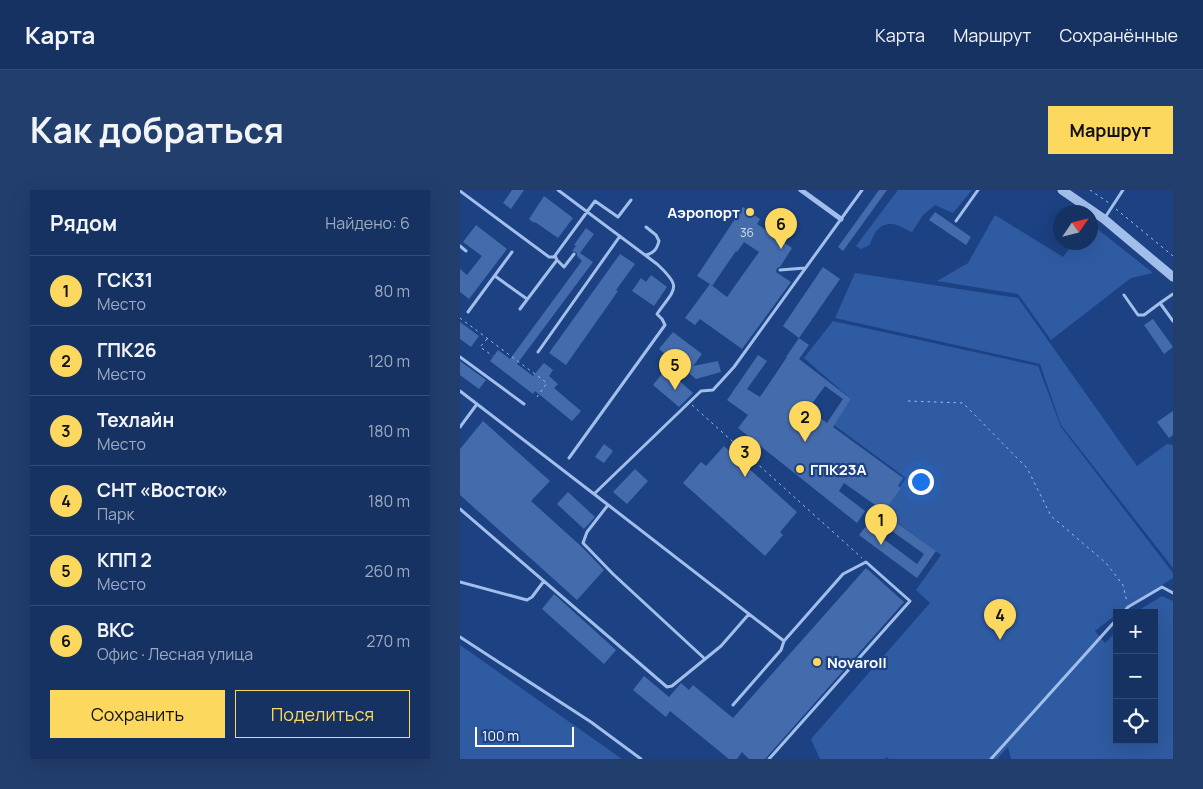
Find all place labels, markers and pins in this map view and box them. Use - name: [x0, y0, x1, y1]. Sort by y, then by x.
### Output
- place label: Аэропорт: [667, 202, 740, 223]
- marker: Аэропорт: [744, 206, 756, 218]
- pin: 6: [765, 208, 797, 249]
- pin: 5: [659, 349, 691, 390]
- pin: 2: [789, 401, 821, 442]
- pin: 3: [729, 436, 761, 477]
- place label: ГПК23А: [810, 459, 866, 480]
- marker: ГПК23А: [794, 463, 806, 475]
- pin: 1: [865, 504, 897, 545]
- pin: 4: [984, 599, 1016, 640]
- place label: Novaroll: [827, 652, 887, 673]
- marker: Novaroll: [811, 656, 823, 668]

